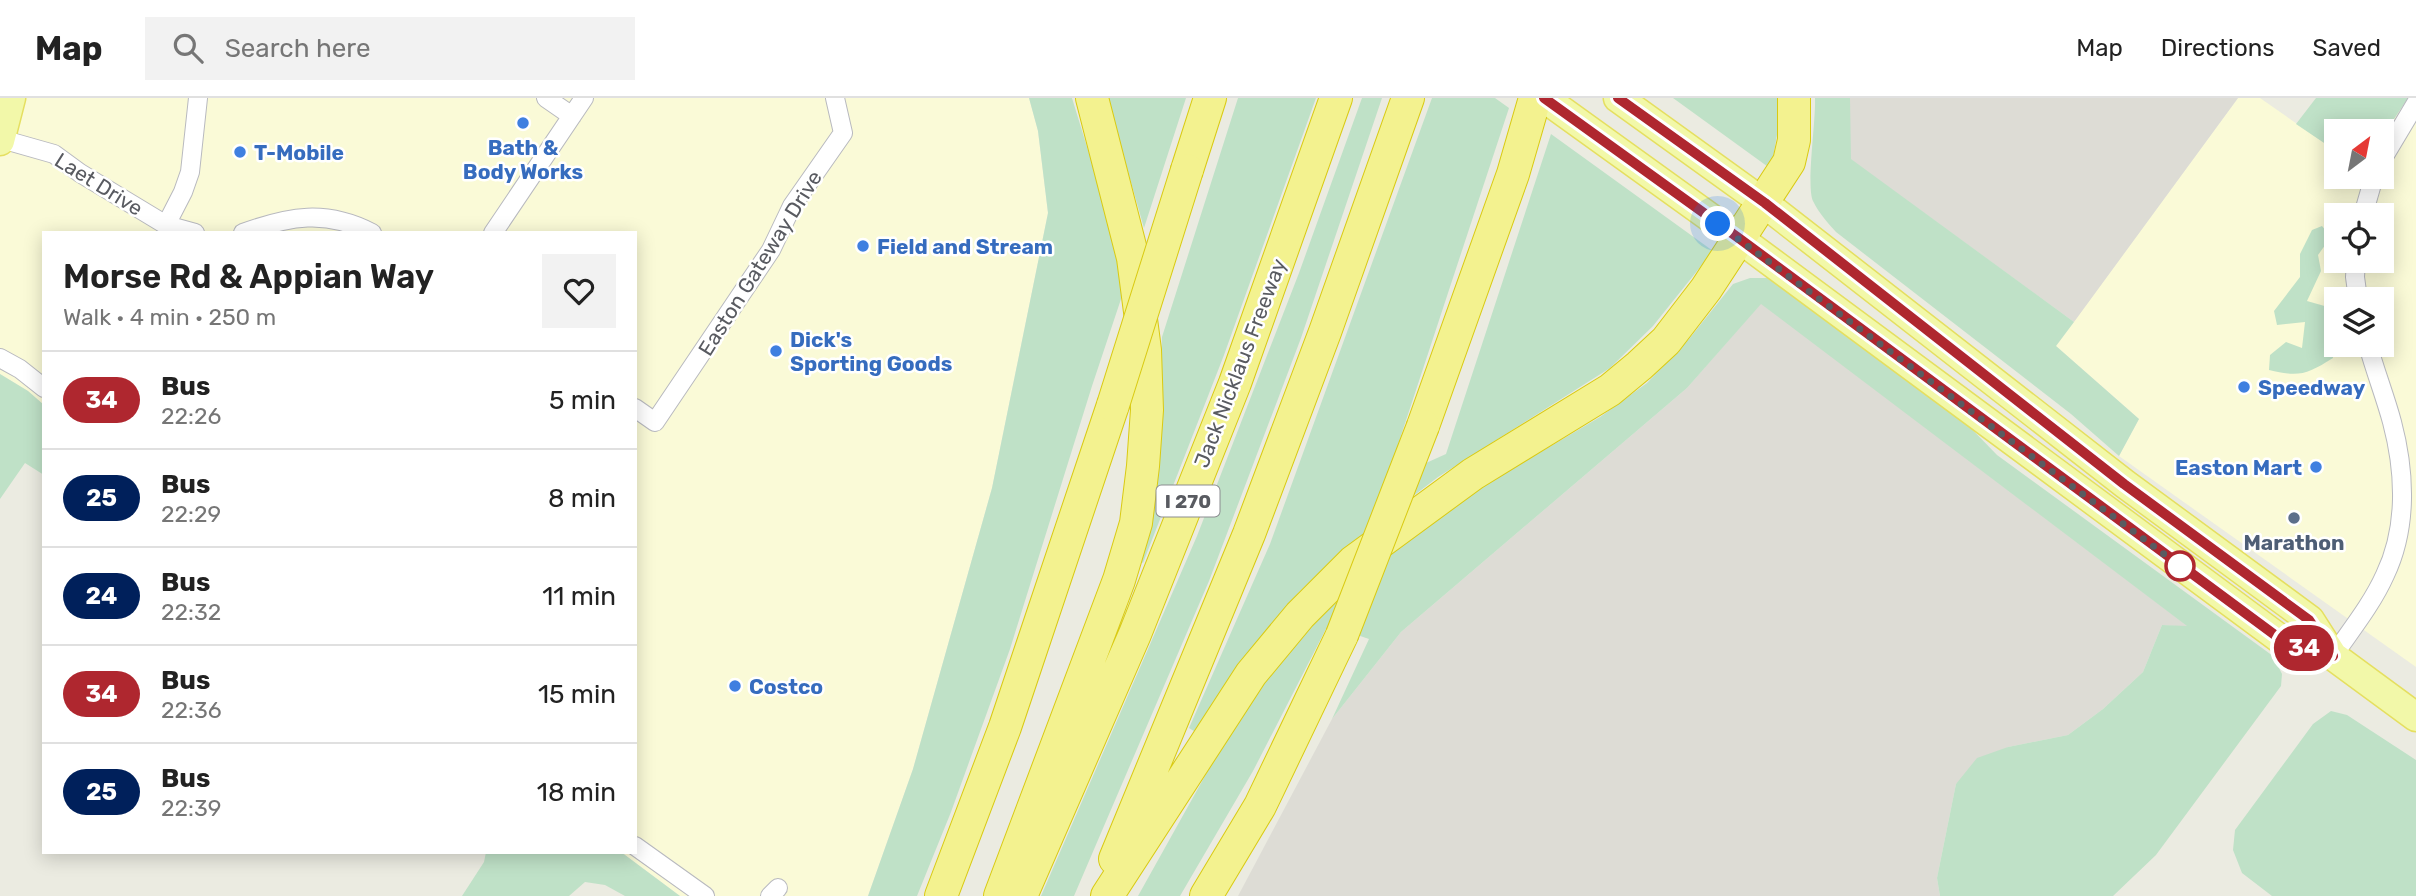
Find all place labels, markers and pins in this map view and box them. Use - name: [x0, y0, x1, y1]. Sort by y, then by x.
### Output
- marker: Bath & Body Works: [515, 115, 531, 131]
- place label: Bath & Body Works: [463, 135, 583, 184]
- place label: T-Mobile: [254, 140, 344, 165]
- marker: T-Mobile: [232, 144, 248, 160]
- place label: Field and Stream: [877, 234, 1053, 259]
- marker: Field and Stream: [855, 238, 871, 254]
- place label: Dick's Sporting Goods: [790, 327, 952, 376]
- marker: Dick's Sporting Goods: [768, 343, 784, 359]
- place label: Speedway: [2258, 375, 2366, 400]
- marker: Speedway: [2236, 379, 2252, 395]
- place label: Easton Mart: [2175, 455, 2302, 480]
- marker: Easton Mart: [2308, 459, 2324, 475]
- marker: Marathon: [2286, 510, 2302, 526]
- place label: Marathon: [2243, 530, 2345, 555]
- unlabelled marker: [2165, 551, 2195, 581]
- place label: Costco: [749, 674, 823, 699]
- marker: Costco: [727, 678, 743, 694]

